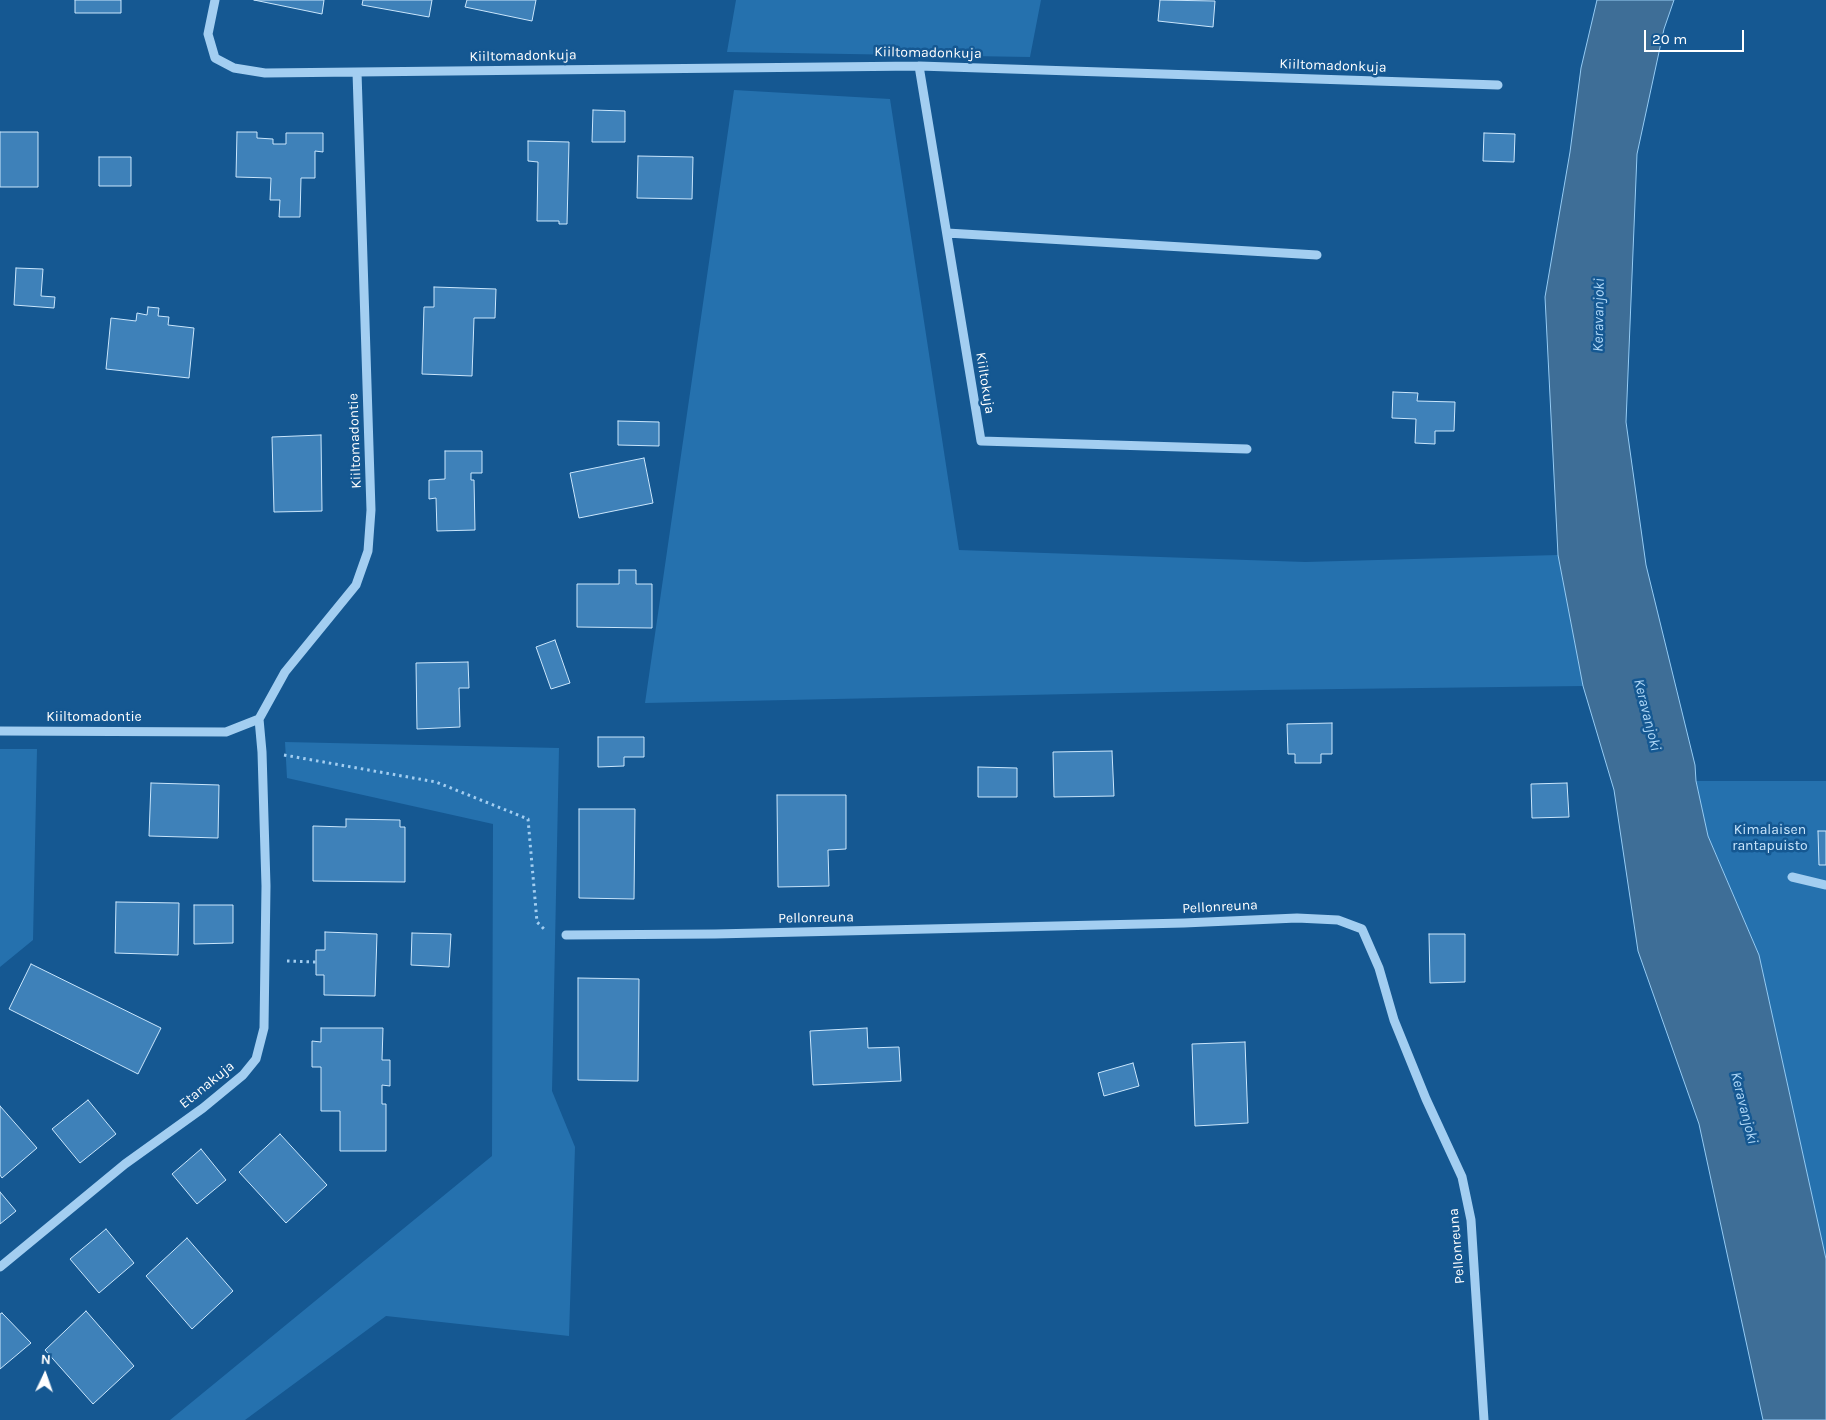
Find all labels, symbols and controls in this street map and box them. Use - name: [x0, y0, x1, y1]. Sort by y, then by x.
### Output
- scale bar: [1646, 20, 1746, 52]
- text: 20 m: [1652, 30, 1687, 48]
- street label: Kiiltomadonkuja: [874, 44, 982, 62]
- street label: Kiiltomadonkuja: [469, 47, 577, 65]
- street label: Kiiltomadonkuja: [1279, 56, 1387, 76]
- water label: Keravanjoki: [1589, 278, 1609, 352]
- street label: Kiiltokuja: [972, 351, 998, 415]
- street label: Kiiltomadontie: [345, 393, 365, 489]
- water label: Keravanjoki: [1629, 677, 1665, 753]
- street label: Kiiltomadontie: [46, 709, 142, 725]
- park label: Kimalaisen rantapuisto: [1732, 822, 1808, 854]
- street label: Pellonreuna: [1182, 897, 1258, 917]
- street label: Pellonreuna: [778, 909, 854, 927]
- street label: Etanakuja: [176, 1058, 238, 1112]
- water label: Keravanjoki: [1726, 1070, 1762, 1146]
- street label: Pellonreuna: [1445, 1208, 1469, 1284]
- north arrow: [20, 1350, 70, 1400]
- text: N: [40, 1351, 51, 1368]

